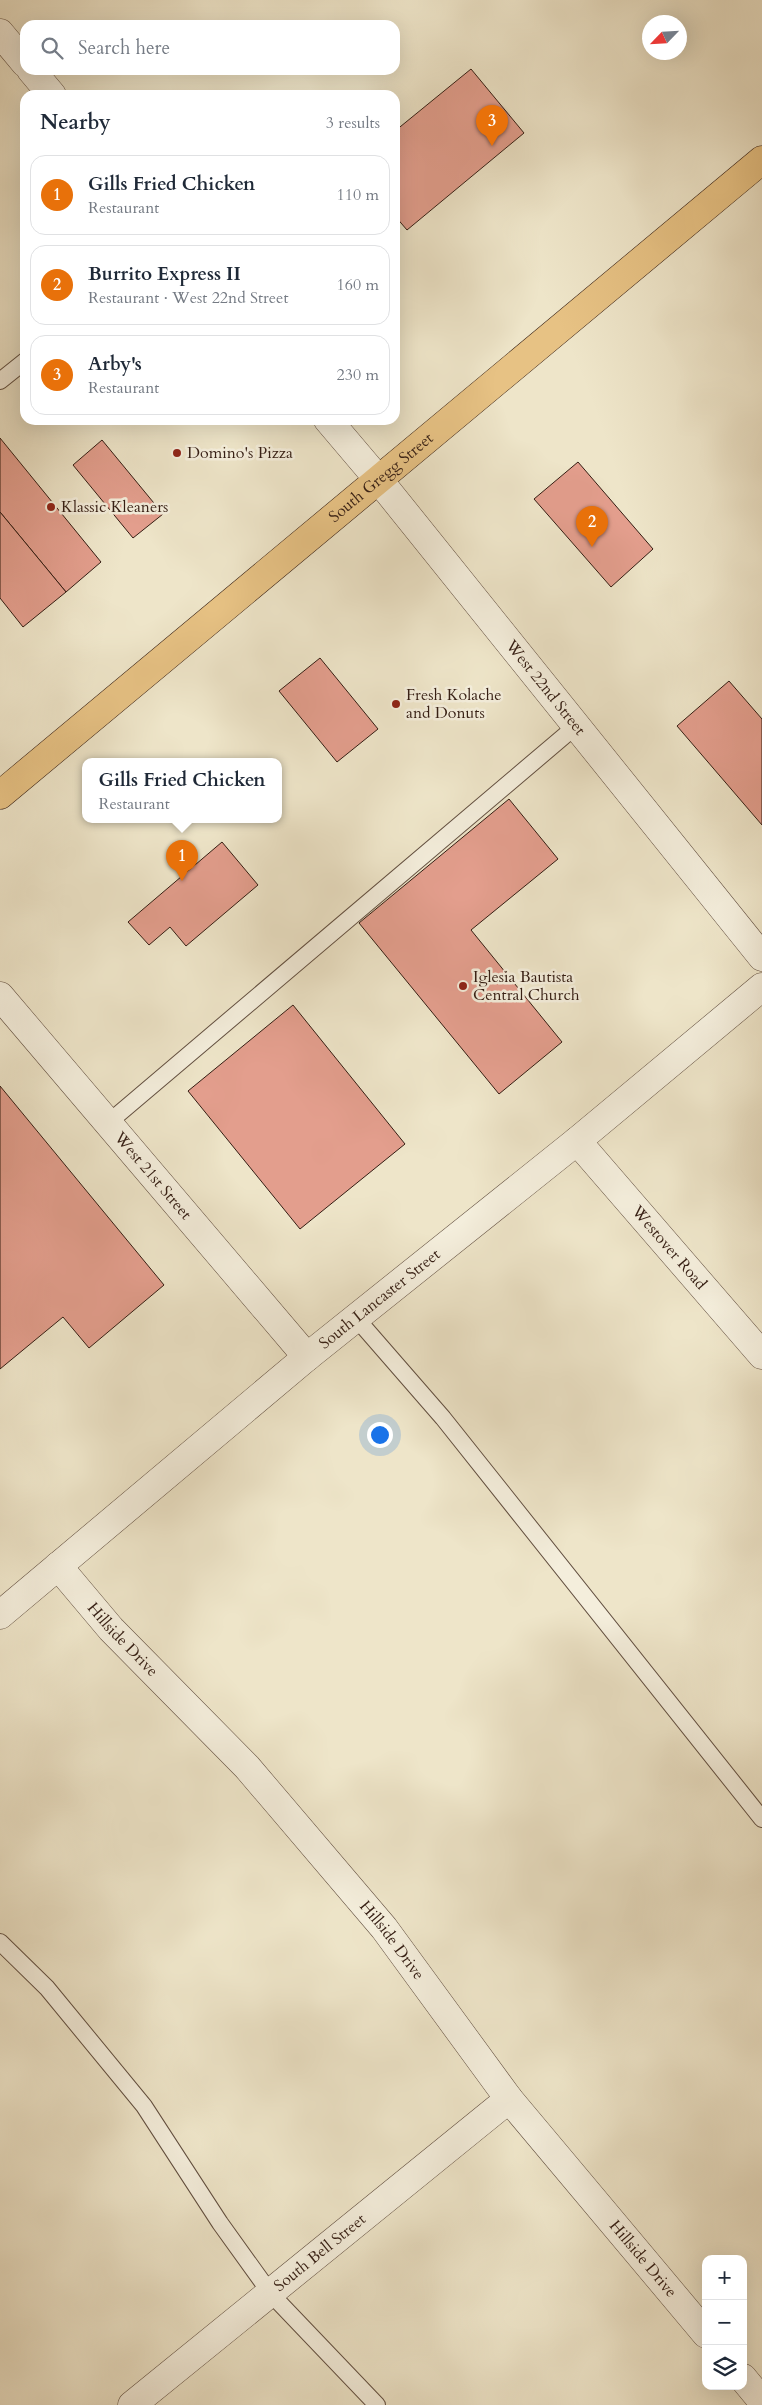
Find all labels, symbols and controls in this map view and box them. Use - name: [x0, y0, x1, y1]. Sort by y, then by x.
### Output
- north arrow: [642, 15, 687, 60]
- search box: [20, 20, 400, 75]
- icon: search: [38, 34, 66, 62]
- text: Search here: [78, 35, 170, 61]
- pin: 3: [476, 105, 508, 146]
- text: Nearby: [40, 108, 111, 137]
- text: 3 results: [326, 112, 380, 134]
- text: Gills Fried Chicken: [88, 171, 255, 197]
- text: 1: [53, 184, 61, 206]
- text: 110 m: [337, 184, 379, 206]
- text: Restaurant: [88, 197, 159, 219]
- text: Burrito Express II: [88, 261, 241, 287]
- text: 2: [53, 274, 61, 296]
- text: 160 m: [337, 274, 379, 296]
- text: Restaurant · West 22nd Street: [88, 287, 288, 309]
- text: Arby's: [88, 351, 142, 377]
- text: 3: [53, 364, 61, 386]
- text: 230 m: [337, 364, 379, 386]
- text: Restaurant: [88, 377, 159, 399]
- street label: South Gregg Street: [324, 427, 438, 528]
- place label: Domino's Pizza: [187, 442, 293, 464]
- marker: Domino's Pizza: [171, 447, 183, 459]
- place label: Klassic Kleaners: [61, 496, 168, 518]
- marker: Klassic Kleaners: [45, 501, 57, 513]
- pin: 2: [576, 506, 608, 547]
- street label: West 22nd Street: [500, 635, 591, 740]
- place label: Fresh Kolache and Donuts: [406, 684, 502, 724]
- marker: Fresh Kolache and Donuts: [390, 698, 402, 710]
- popup: [82, 758, 282, 823]
- text: Gills Fried Chicken: [98, 767, 266, 793]
- text: Restaurant: [98, 793, 170, 815]
- pin: 1: [166, 840, 198, 881]
- place label: Iglesia Bautista Central Church: [473, 966, 580, 1006]
- marker: Iglesia Bautista Central Church: [457, 980, 469, 992]
- street label: West 21st Street: [108, 1126, 197, 1225]
- street label: Westover Road: [626, 1200, 712, 1295]
- street label: South Lancaster Street: [314, 1244, 445, 1354]
- your location: [367, 1422, 393, 1448]
- street label: Hillside Drive: [82, 1598, 163, 1682]
- street label: Hillside Drive: [354, 1896, 429, 1984]
- street label: South Bell Street: [269, 2208, 371, 2297]
- street label: Hillside Drive: [604, 2216, 682, 2302]
- map controls: [702, 2255, 747, 2390]
- button: +: [702, 2255, 747, 2300]
- button: −: [702, 2300, 747, 2345]
- button: layers: [702, 2345, 747, 2390]

